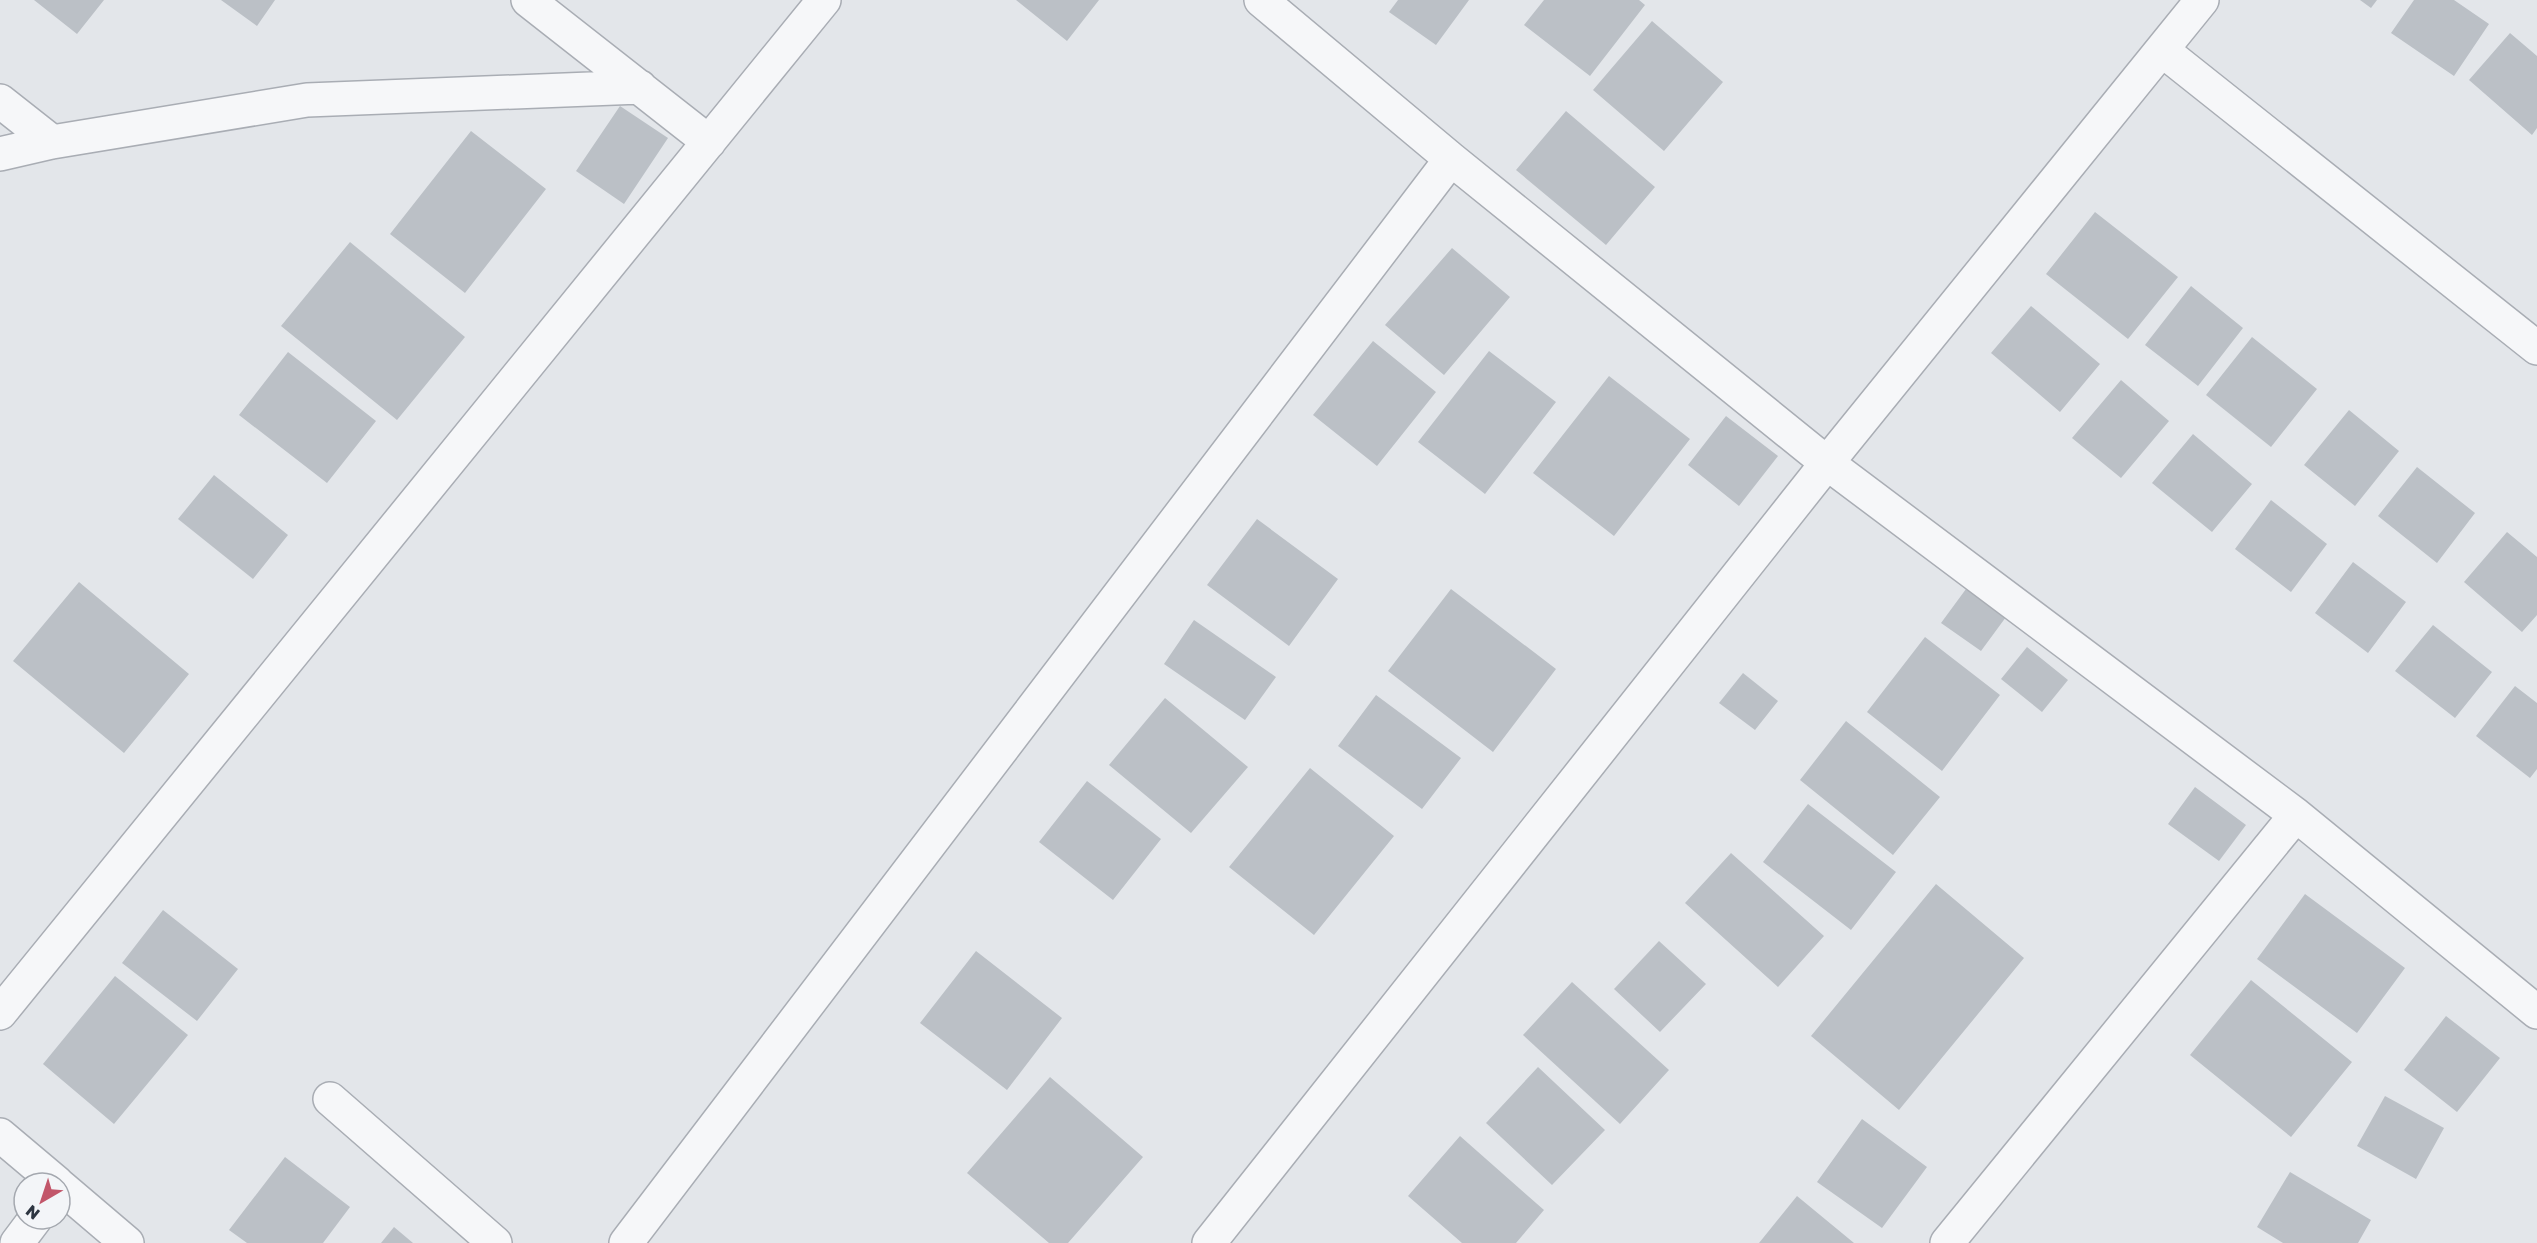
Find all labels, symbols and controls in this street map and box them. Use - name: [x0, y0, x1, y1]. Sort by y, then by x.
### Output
- north arrow: [12, 1171, 72, 1231]
- text: N: [22, 1201, 44, 1224]

